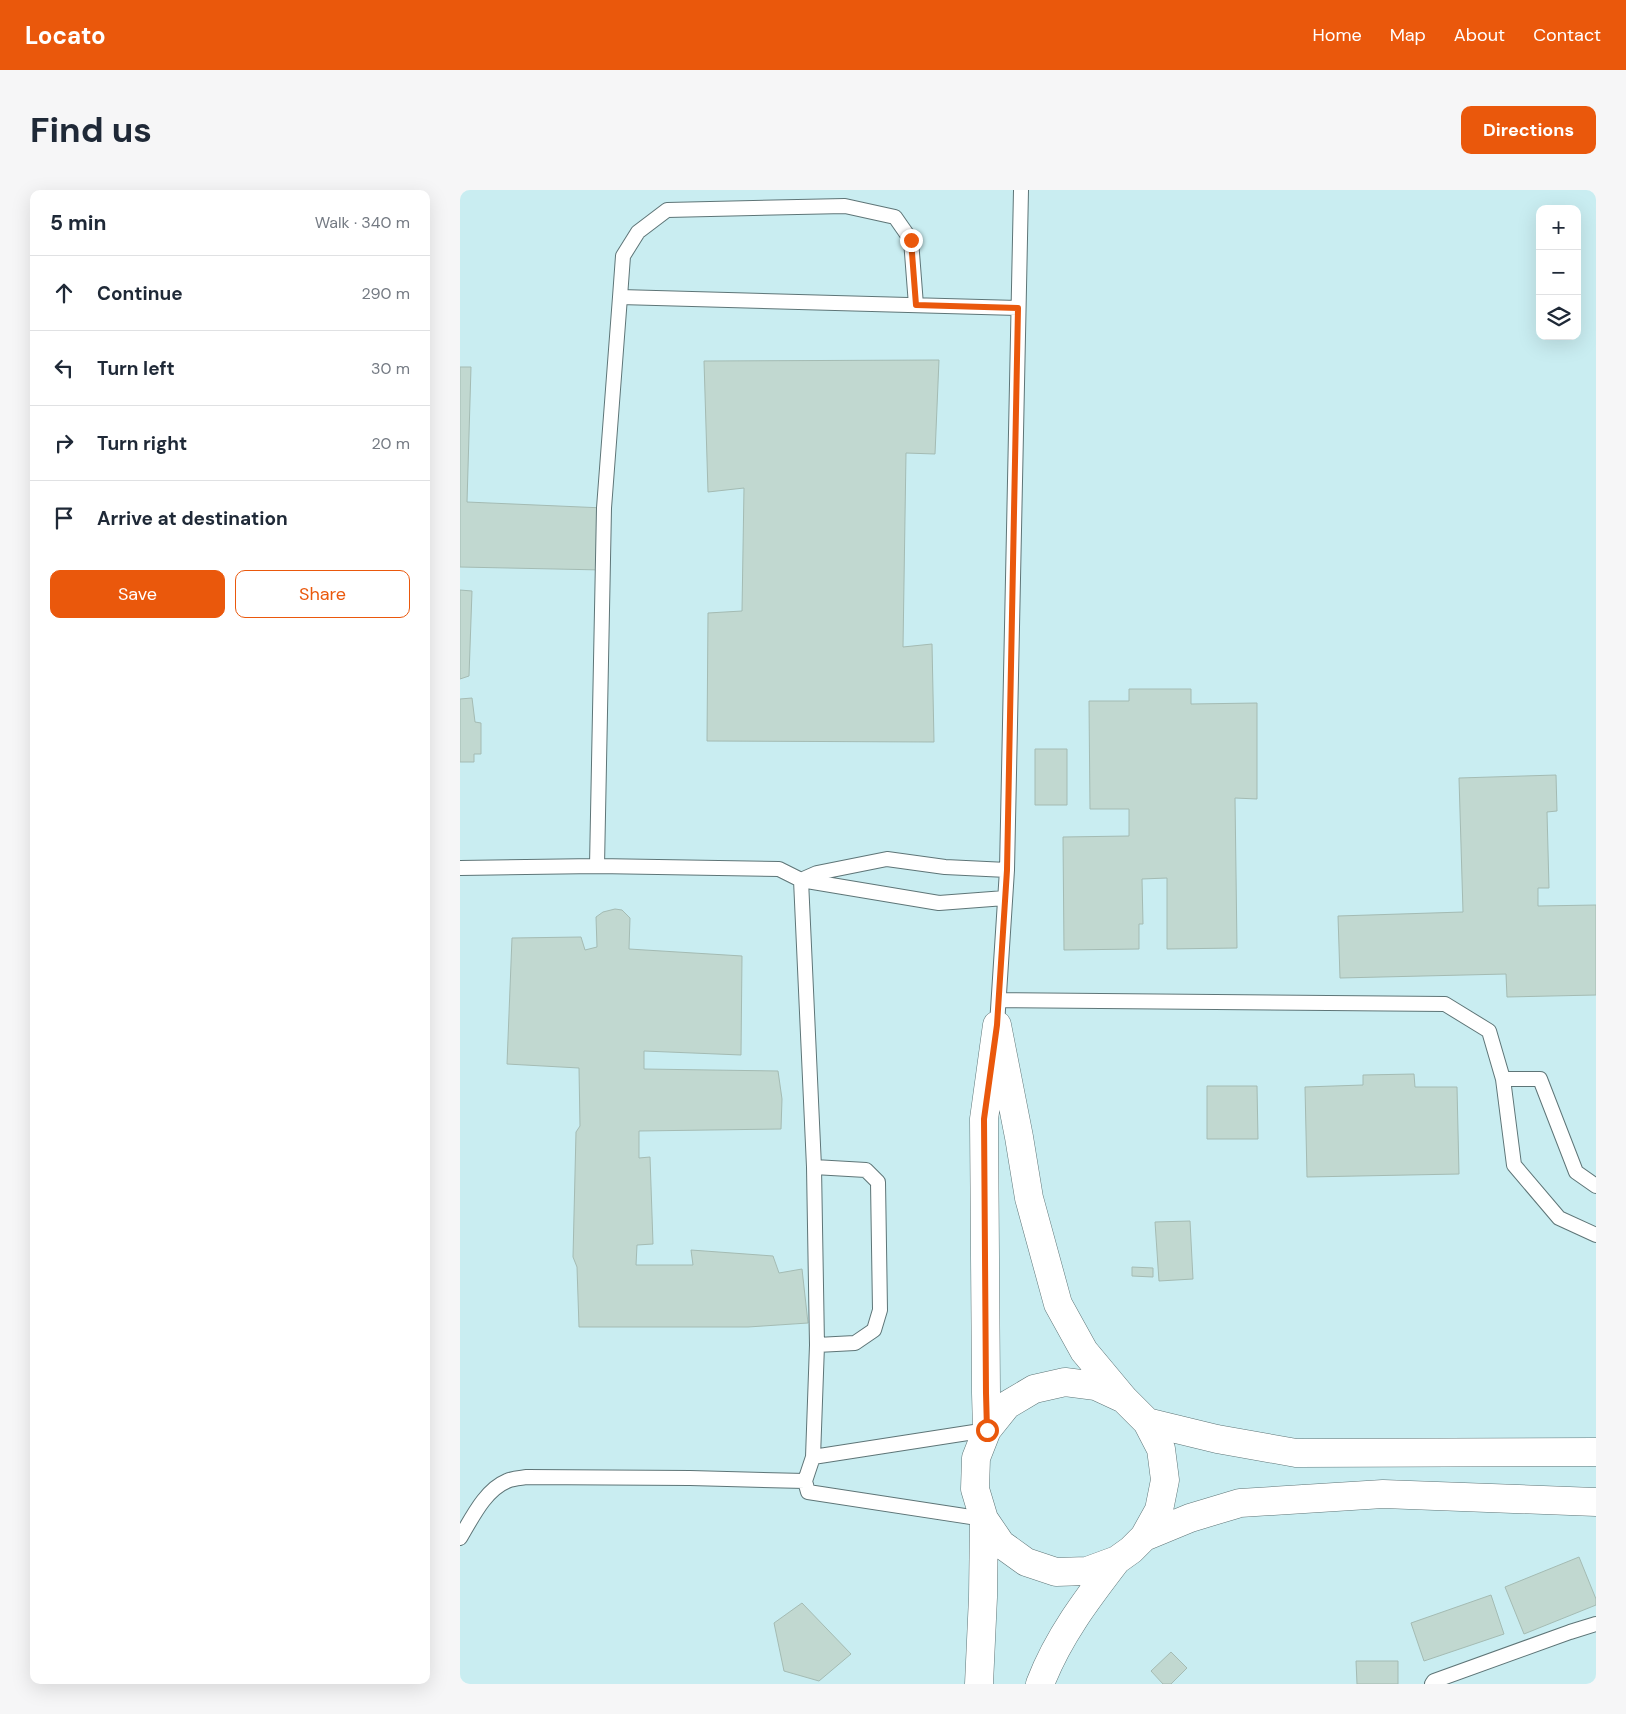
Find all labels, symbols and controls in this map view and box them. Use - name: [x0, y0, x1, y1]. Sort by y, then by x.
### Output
- text: Locato: [25, 20, 106, 51]
- text: Home: [1312, 23, 1362, 47]
- text: Map: [1390, 23, 1426, 47]
- text: About: [1454, 23, 1505, 47]
- text: Contact: [1533, 23, 1601, 47]
- button: Directions: [1461, 106, 1596, 154]
- text: Find us: [30, 107, 152, 153]
- map controls: [1536, 205, 1581, 340]
- button: +: [1536, 205, 1581, 250]
- text: 5 min: [50, 209, 106, 237]
- text: Walk · 340 m: [315, 212, 410, 233]
- route end: [900, 229, 923, 252]
- button: −: [1536, 250, 1581, 295]
- icon: ahead: [50, 279, 78, 307]
- text: Continue: [97, 281, 183, 306]
- text: 290 m: [361, 283, 410, 304]
- button: layers: [1536, 295, 1581, 340]
- icon: left: [50, 354, 78, 382]
- text: Turn left: [97, 356, 175, 381]
- text: 30 m: [371, 358, 410, 379]
- icon: right: [50, 429, 78, 457]
- text: Turn right: [97, 431, 187, 456]
- text: 20 m: [371, 433, 410, 454]
- icon: arrive: [50, 504, 78, 532]
- text: Arrive at destination: [97, 506, 288, 531]
- button: Save: [50, 570, 225, 618]
- button: Share: [235, 570, 410, 618]
- route start: [976, 1419, 999, 1442]

